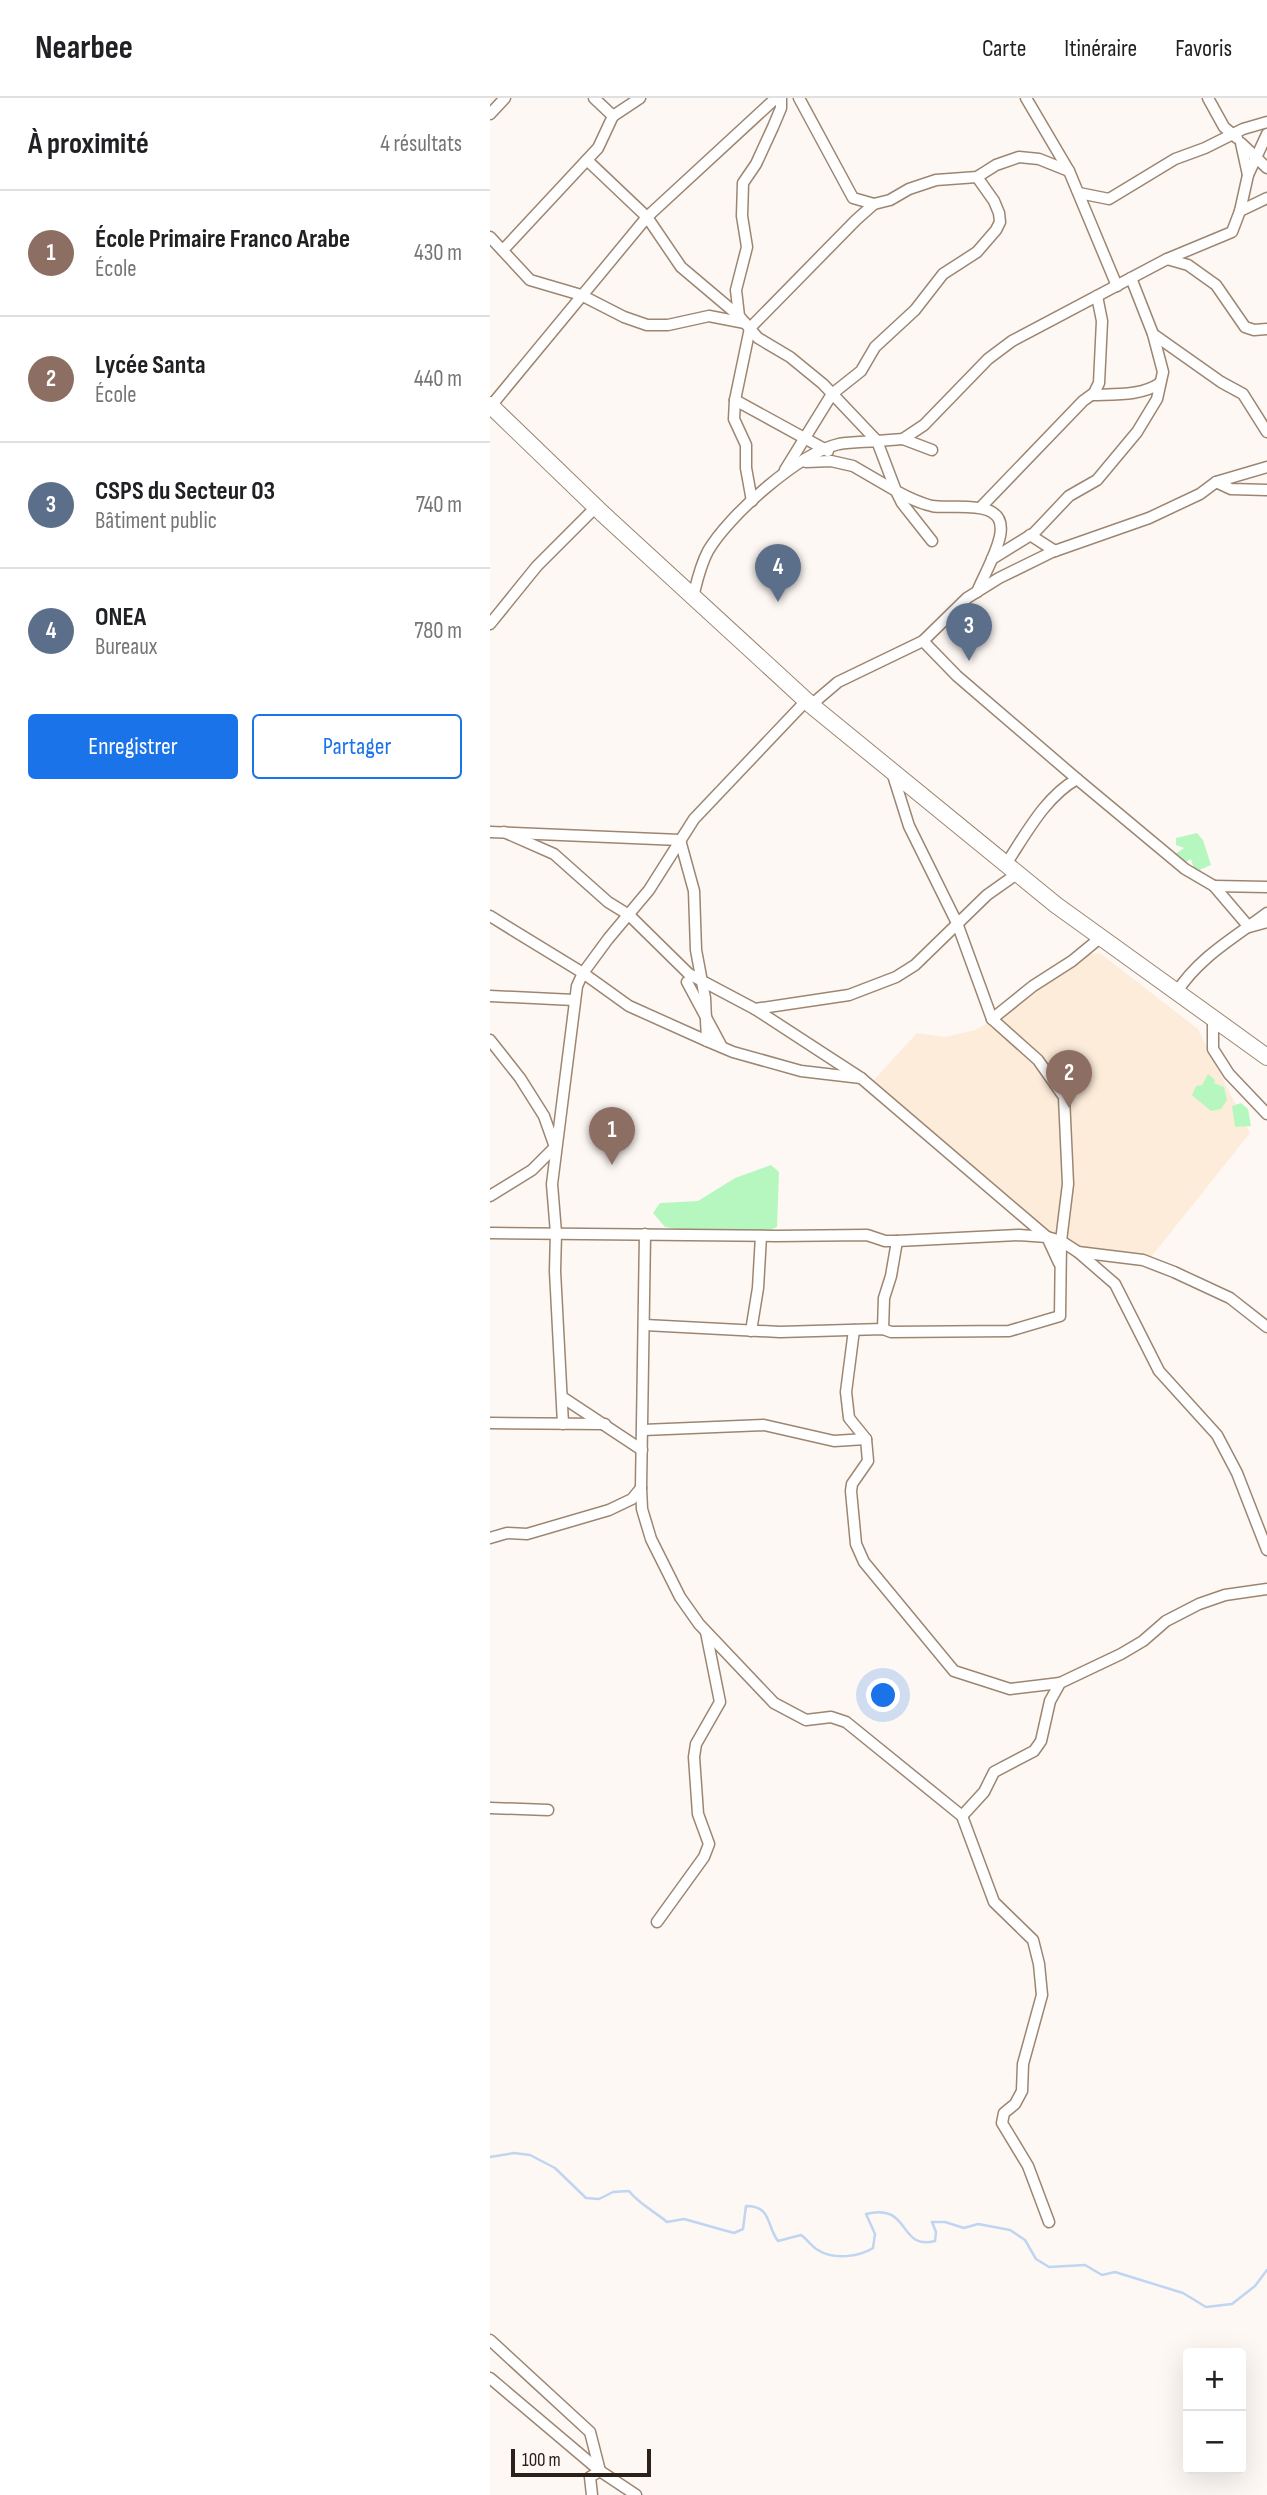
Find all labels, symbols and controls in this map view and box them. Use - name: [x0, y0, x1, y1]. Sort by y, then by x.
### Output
- text: Nearbee: [35, 28, 133, 68]
- text: Carte: [982, 34, 1026, 63]
- text: Itinéraire: [1064, 34, 1137, 63]
- text: Favoris: [1175, 34, 1232, 63]
- text: À proximité: [28, 126, 149, 162]
- text: 4 résultats: [380, 130, 462, 158]
- text: École Primaire Franco Arabe: [95, 224, 350, 255]
- text: 1: [46, 239, 56, 267]
- text: 430 m: [414, 239, 462, 267]
- text: École: [95, 255, 137, 283]
- text: Lycée Santa: [95, 350, 206, 381]
- text: 2: [46, 365, 56, 393]
- text: 440 m: [414, 365, 462, 393]
- text: École: [95, 381, 137, 409]
- text: CSPS du Secteur 03: [95, 476, 275, 507]
- text: 3: [46, 491, 56, 519]
- text: 740 m: [416, 491, 462, 519]
- text: Bâtiment public: [95, 507, 217, 535]
- pin: 4: [755, 544, 801, 602]
- text: ONEA: [95, 602, 146, 633]
- pin: 3: [946, 603, 992, 661]
- text: 4: [46, 617, 56, 645]
- text: 780 m: [414, 617, 462, 645]
- text: Bureaux: [95, 633, 157, 661]
- button: Enregistrer: [28, 714, 238, 779]
- button: Partager: [252, 714, 462, 779]
- pin: 2: [1046, 1050, 1092, 1108]
- pin: 1: [589, 1107, 635, 1165]
- your location: [866, 1678, 900, 1712]
- map controls: [1183, 2348, 1246, 2474]
- button: +: [1183, 2348, 1246, 2411]
- button: −: [1183, 2411, 1246, 2474]
- scale bar: [511, 2446, 651, 2478]
- text: 100 m: [522, 2449, 561, 2472]

